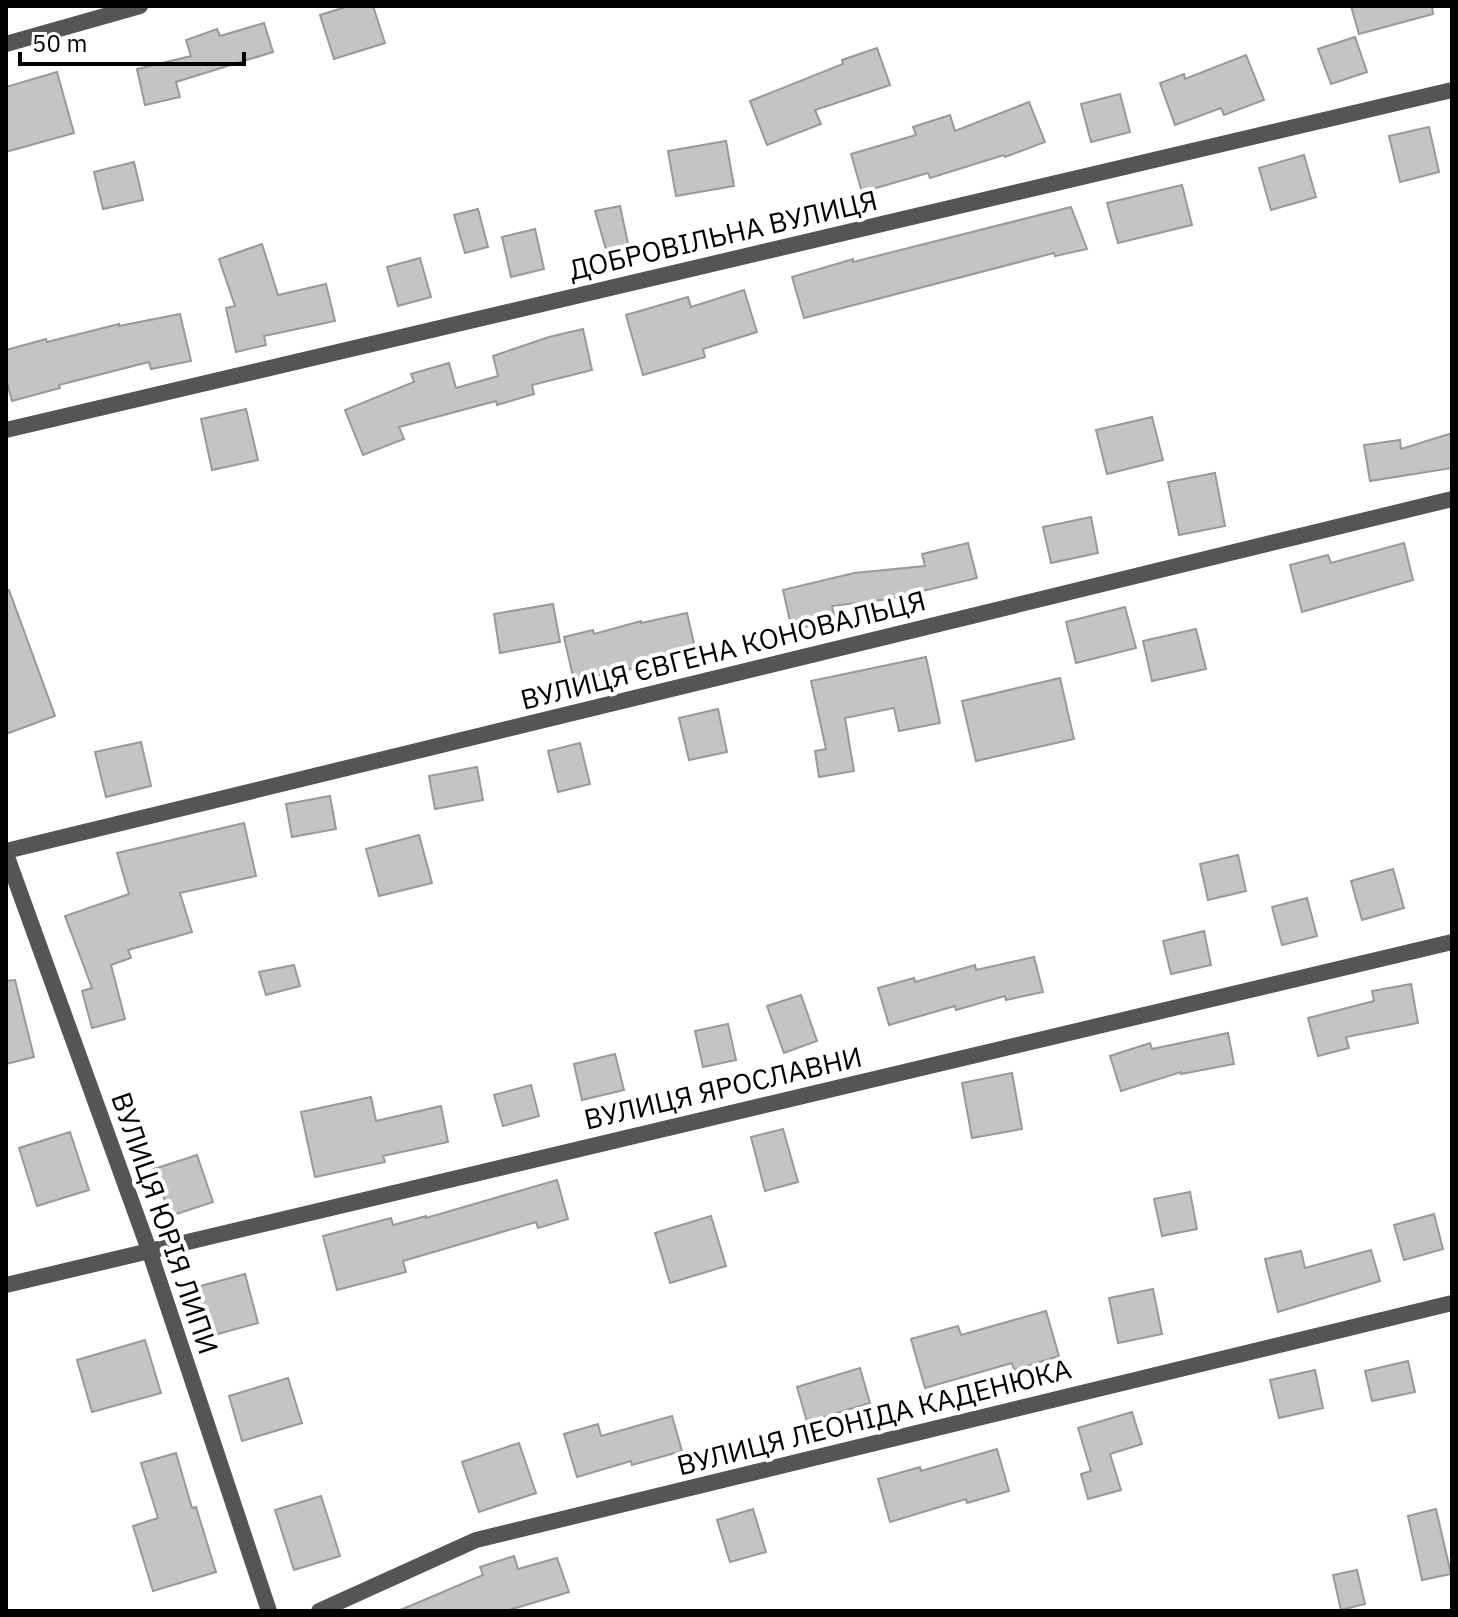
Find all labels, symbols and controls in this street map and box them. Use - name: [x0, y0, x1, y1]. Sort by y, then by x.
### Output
- scale bar: [20, 16, 244, 66]
- text: 50 m: [32, 27, 87, 59]
- street label: ДОБРОВІЛЬНА ВУЛИЦЯ: [565, 181, 881, 288]
- street label: ВУЛИЦЯ ЄВГЕНА КОНОВАЛЬЦЯ: [517, 581, 929, 718]
- street label: ВУЛИЦЯ ЯРОСЛАВНИ: [580, 1038, 865, 1137]
- street label: ВУЛИЦЯ ЮРІЯ ЛИПИ: [103, 1087, 228, 1359]
- street label: ВУЛИЦЯ ЛЕОНІДА КАДЕНЮКА: [673, 1350, 1075, 1483]

